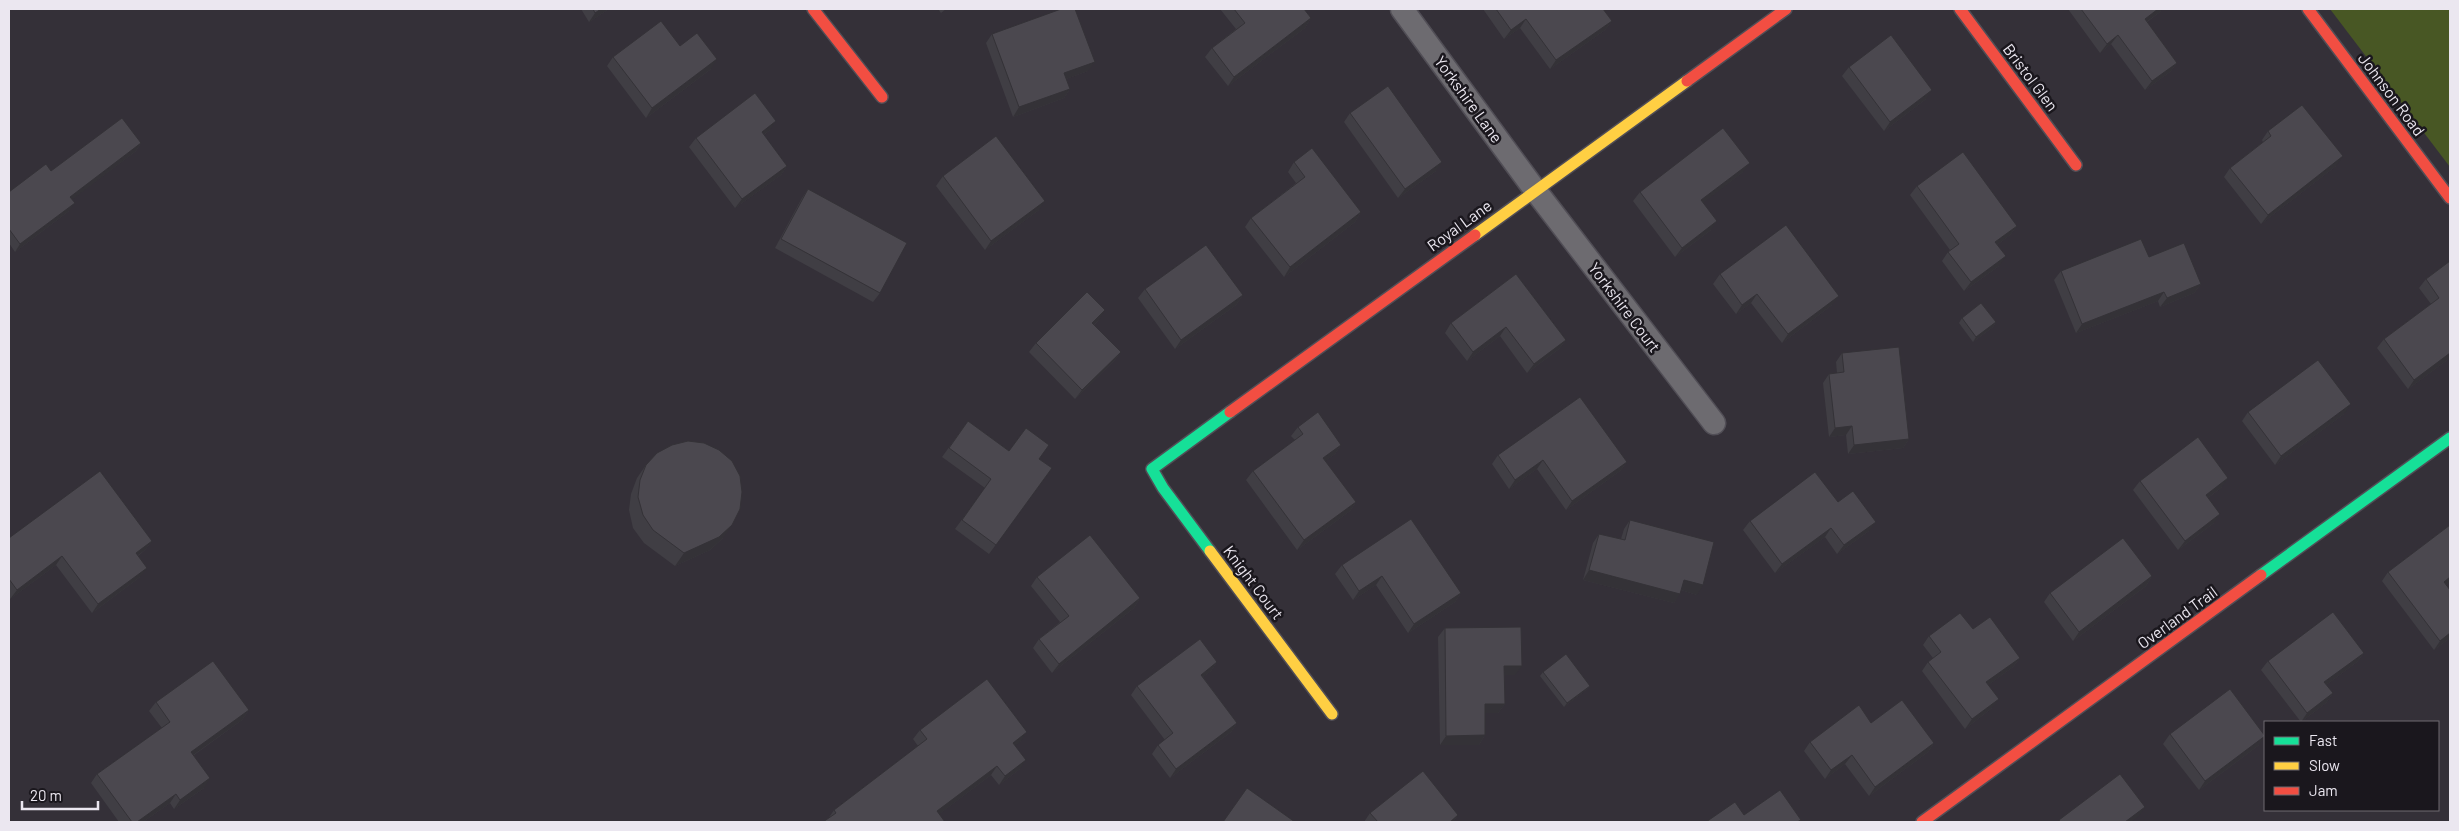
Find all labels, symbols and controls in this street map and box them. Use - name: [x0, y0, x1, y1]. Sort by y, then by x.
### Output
- street label: Bristol Glen: [2000, 40, 2062, 114]
- street label: Johnson Road: [2355, 49, 2429, 139]
- street label: Yorkshire Lane: [1431, 52, 1507, 146]
- street label: Royal Lane: [1423, 195, 1495, 255]
- street label: Yorkshire Court: [1585, 258, 1665, 356]
- street label: Knight Court: [1220, 541, 1288, 623]
- street label: Overland Trail: [2133, 582, 2221, 652]
- legend: [2264, 721, 2439, 811]
- text: Fast: [2309, 731, 2337, 749]
- text: Slow: [2309, 756, 2340, 774]
- scale bar: [22, 778, 99, 810]
- text: Jam: [2309, 781, 2338, 799]
- text: 20 m: [30, 786, 62, 804]

